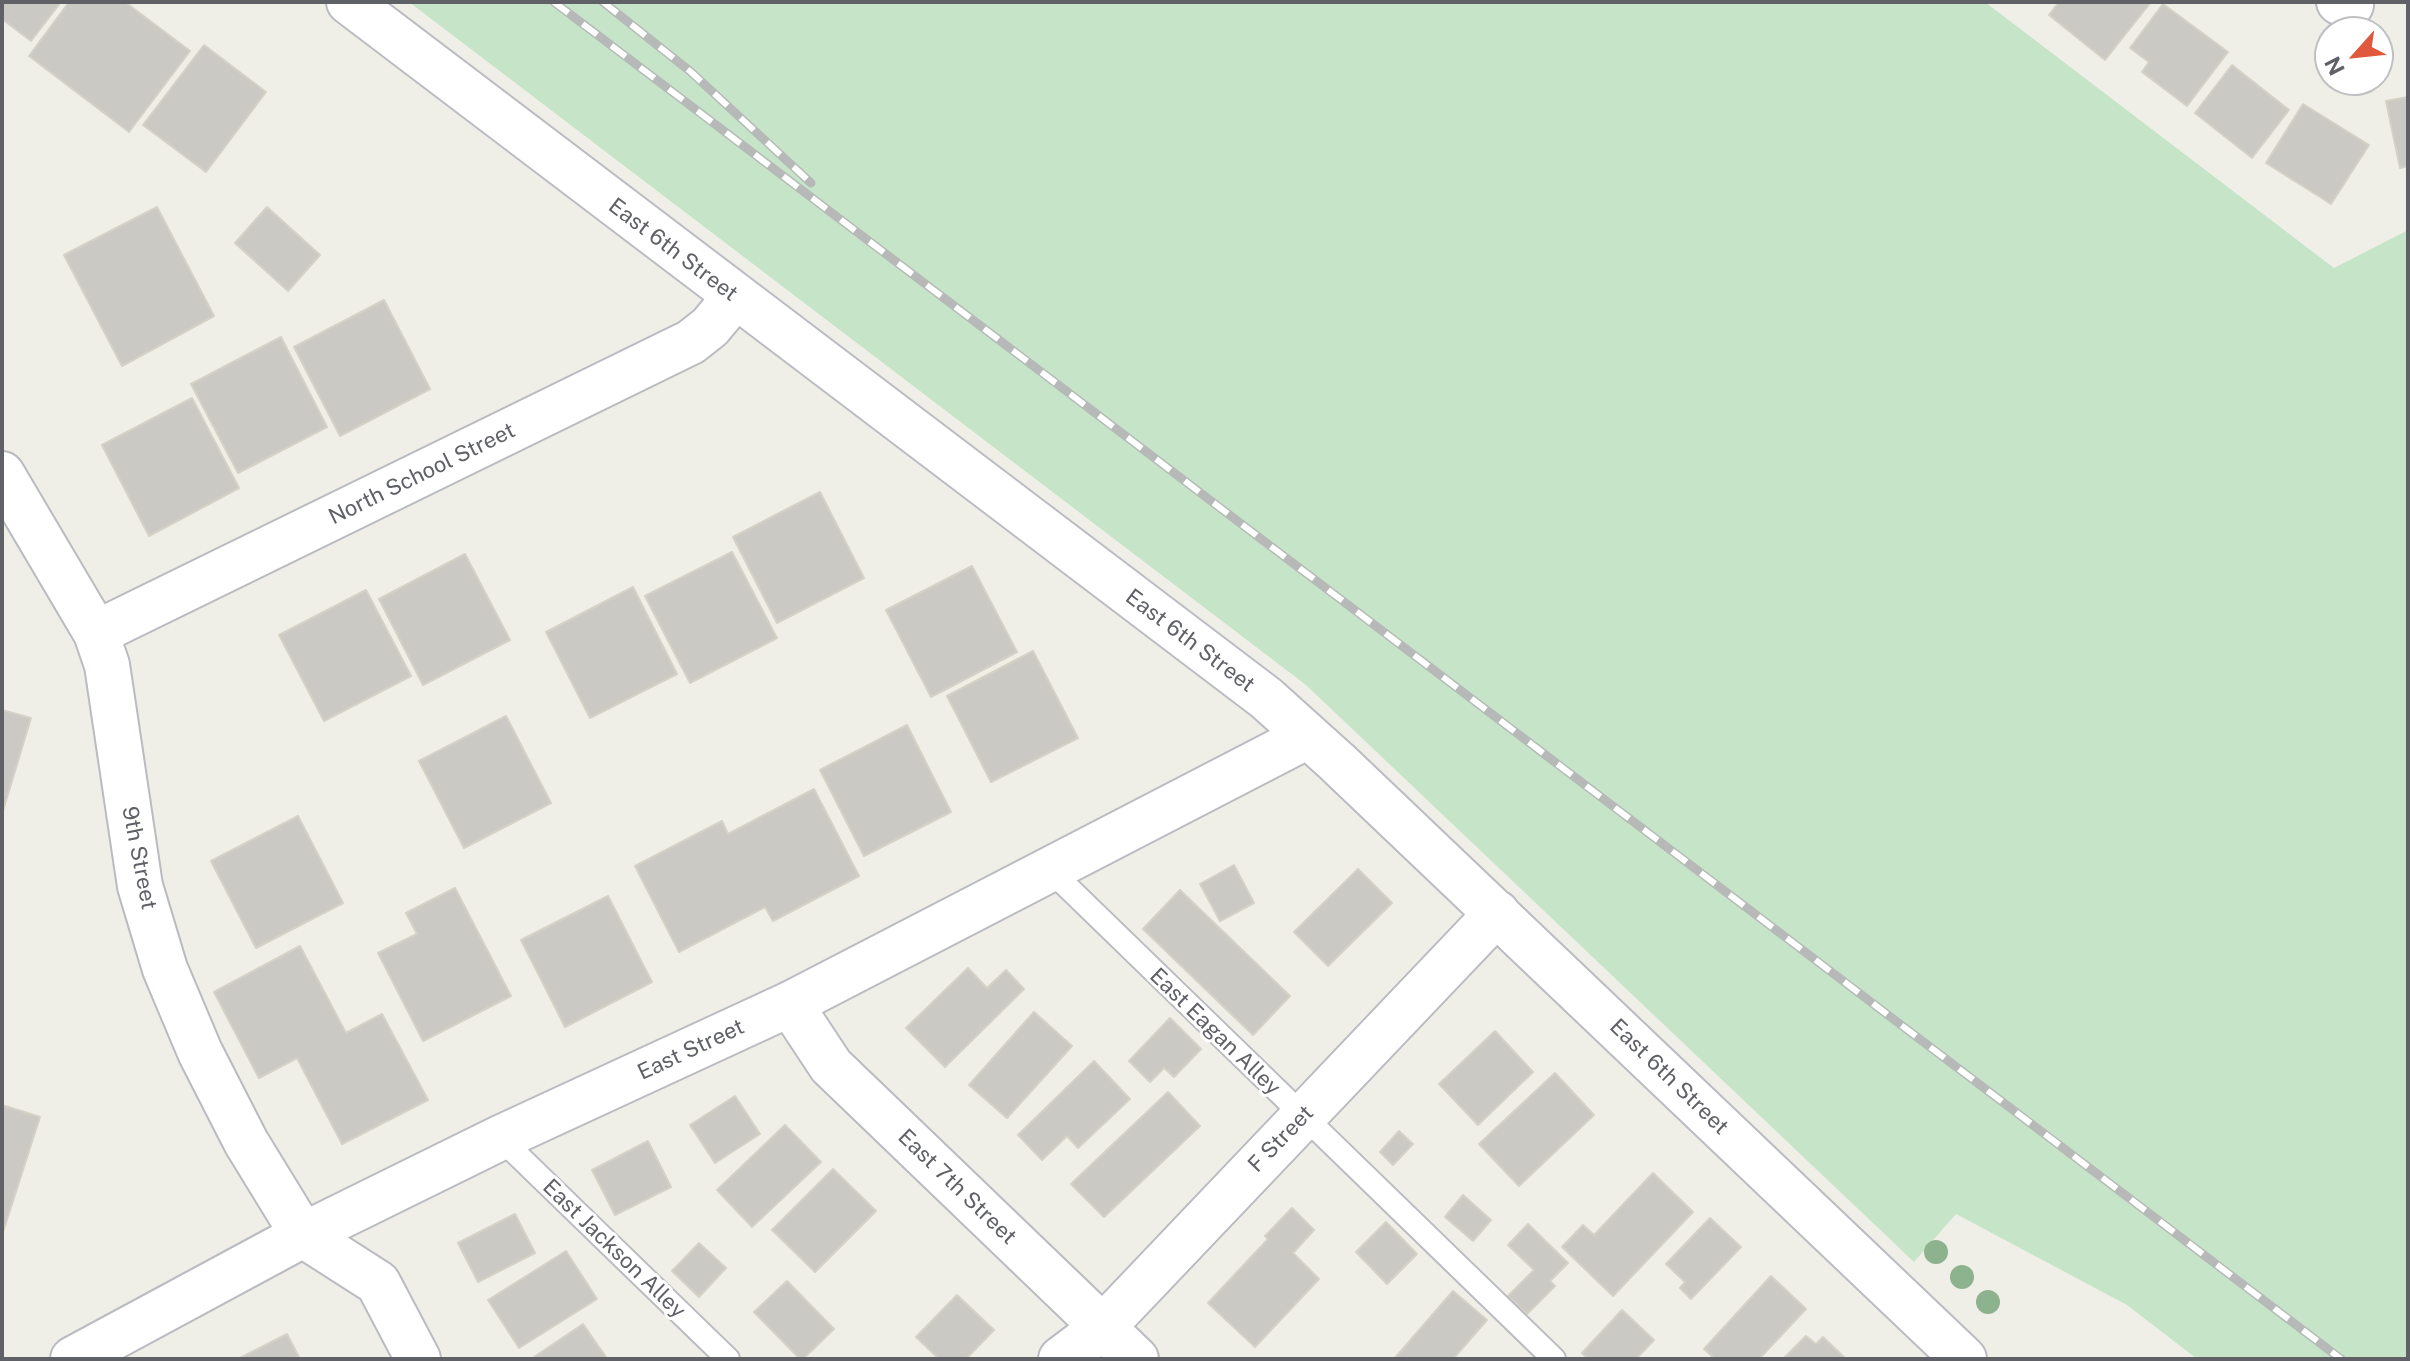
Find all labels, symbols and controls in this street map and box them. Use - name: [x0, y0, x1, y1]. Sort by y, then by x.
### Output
- north arrow: [2314, 16, 2394, 96]
- text: N: [2319, 52, 2350, 80]
- street label: East 6th Street: [603, 193, 743, 307]
- street label: North School Street: [324, 417, 520, 531]
- street label: East 6th Street: [1120, 584, 1260, 698]
- street label: 9th Street: [116, 804, 162, 912]
- street label: East Eagan Alley: [1144, 963, 1286, 1101]
- street label: East Street: [633, 1014, 749, 1086]
- street label: East 6th Street: [1604, 1014, 1734, 1140]
- street label: F Street: [1243, 1100, 1319, 1178]
- street label: East 7th Street: [892, 1124, 1022, 1250]
- street label: East Jackson Alley: [537, 1174, 691, 1324]

